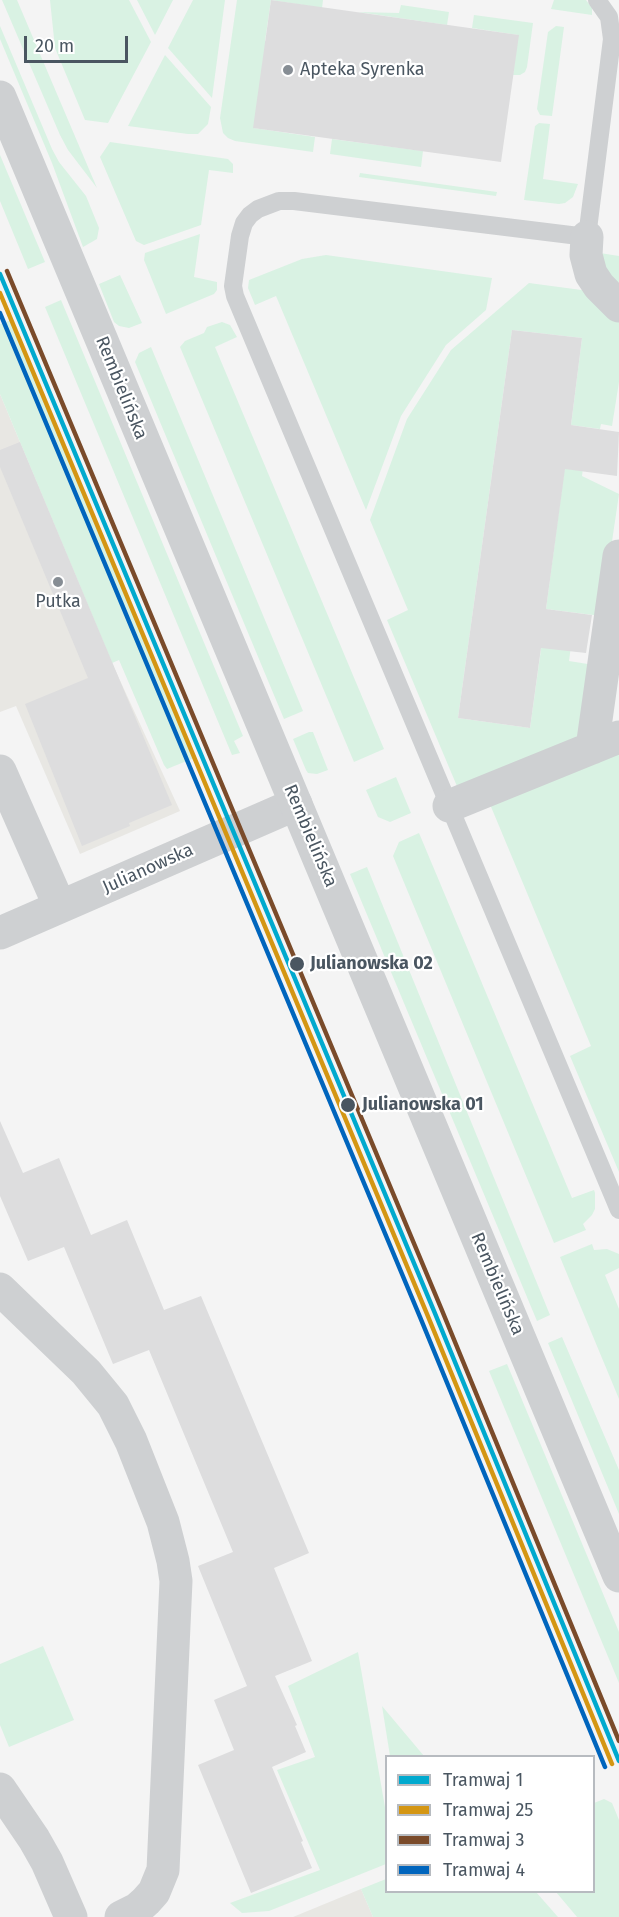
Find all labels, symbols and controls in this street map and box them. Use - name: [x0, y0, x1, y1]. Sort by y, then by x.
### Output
- scale bar: [27, 24, 130, 62]
- text: 20 m: [35, 35, 74, 57]
- place label: Apteka Syrenka: [300, 59, 425, 81]
- marker: Apteka Syrenka: [281, 63, 295, 77]
- street label: Rembielińska: [90, 333, 152, 443]
- marker: Putka: [51, 575, 65, 589]
- place label: Putka: [35, 591, 81, 613]
- street label: Rembielińska: [279, 781, 341, 891]
- street label: Julianowska: [99, 839, 197, 899]
- place label: Julianowska 02: [310, 953, 433, 975]
- marker: Julianowska 02: [288, 955, 306, 973]
- place label: Julianowska 01: [362, 1094, 484, 1116]
- marker: Julianowska 01: [339, 1096, 357, 1114]
- street label: Rembielińska: [466, 1229, 528, 1339]
- legend: [385, 1755, 595, 1893]
- text: Tramwaj 1: [443, 1769, 523, 1791]
- text: Tramwaj 25: [443, 1799, 533, 1821]
- text: Tramwaj 3: [443, 1829, 524, 1851]
- text: Tramwaj 4: [443, 1859, 525, 1881]

